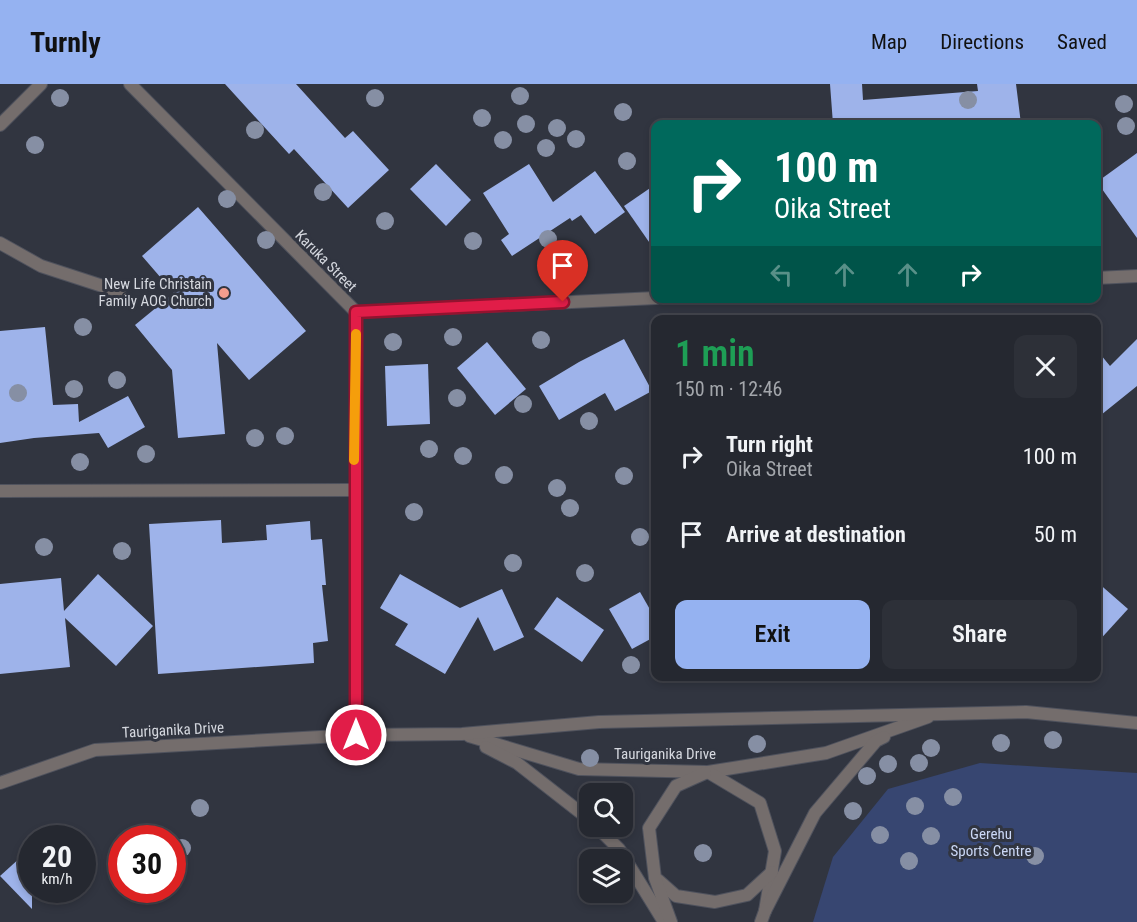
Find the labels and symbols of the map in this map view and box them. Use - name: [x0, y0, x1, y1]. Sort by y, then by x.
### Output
- street label: Karuka Street: [291, 226, 361, 296]
- pin: [537, 240, 588, 302]
- place label: New Life Christain Family AOG Church: [98, 275, 212, 310]
- marker: New Life Christain Family AOG Church: [217, 286, 231, 300]
- position arrow: [324, 703, 388, 767]
- street label: Tauriganika Drive: [122, 718, 224, 742]
- street label: Tauriganika Drive: [614, 745, 716, 763]
- speed limit sign: 30: [108, 825, 186, 903]
- park label: Gerehu Sports Centre: [950, 825, 1032, 860]

